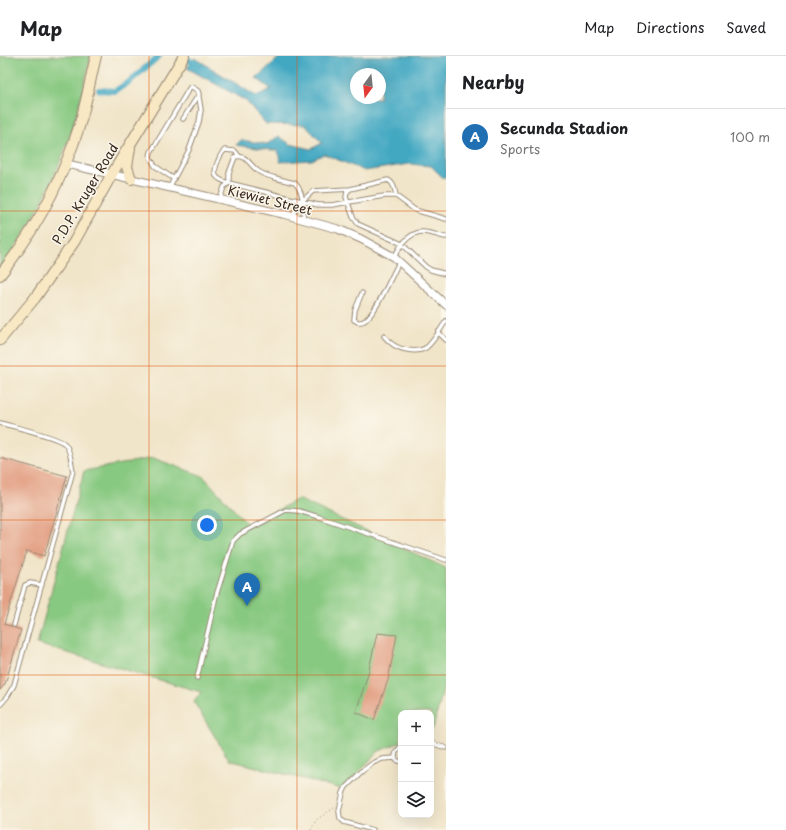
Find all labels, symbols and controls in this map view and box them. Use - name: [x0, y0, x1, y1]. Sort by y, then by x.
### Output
- text: Map: [20, 14, 62, 42]
- text: Map: [584, 17, 614, 38]
- text: Directions: [636, 17, 704, 38]
- text: Saved: [726, 17, 766, 38]
- north arrow: [350, 68, 386, 104]
- text: Nearby: [462, 69, 524, 95]
- text: Secunda Stadion: [500, 116, 628, 139]
- text: A: [470, 127, 480, 146]
- text: 100 m: [730, 127, 770, 146]
- text: Sports: [500, 139, 540, 158]
- street label: P.D.P. Kruger Road: [47, 140, 122, 248]
- street label: Kiewiet Street: [226, 180, 314, 219]
- your location: [197, 515, 217, 535]
- pin: A: [234, 573, 260, 606]
- map controls: [398, 710, 434, 818]
- button: +: [398, 710, 434, 746]
- button: −: [398, 746, 434, 782]
- button: layers: [398, 782, 434, 818]

